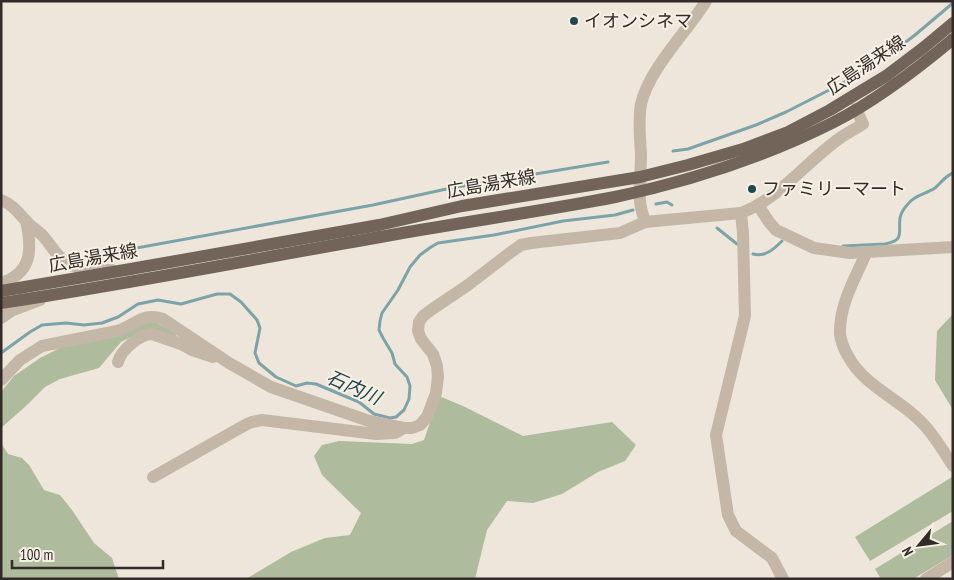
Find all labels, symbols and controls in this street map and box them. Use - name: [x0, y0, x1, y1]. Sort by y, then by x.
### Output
- place label: イオンシネマ: [584, 9, 692, 32]
- marker: イオンシネマ: [568, 15, 580, 27]
- street label: 広島湯来線: [822, 30, 909, 99]
- street label: 広島湯来線: [445, 164, 537, 203]
- place label: ファミリーマート: [762, 177, 906, 200]
- marker: ファミリーマート: [746, 183, 758, 195]
- street label: 広島湯来線: [47, 238, 139, 277]
- water label: 石内川: [323, 364, 387, 410]
- north arrow: [894, 520, 944, 570]
- scale bar: [12, 538, 164, 570]
- text: N: [898, 544, 917, 559]
- text: 100 m: [20, 545, 53, 564]

